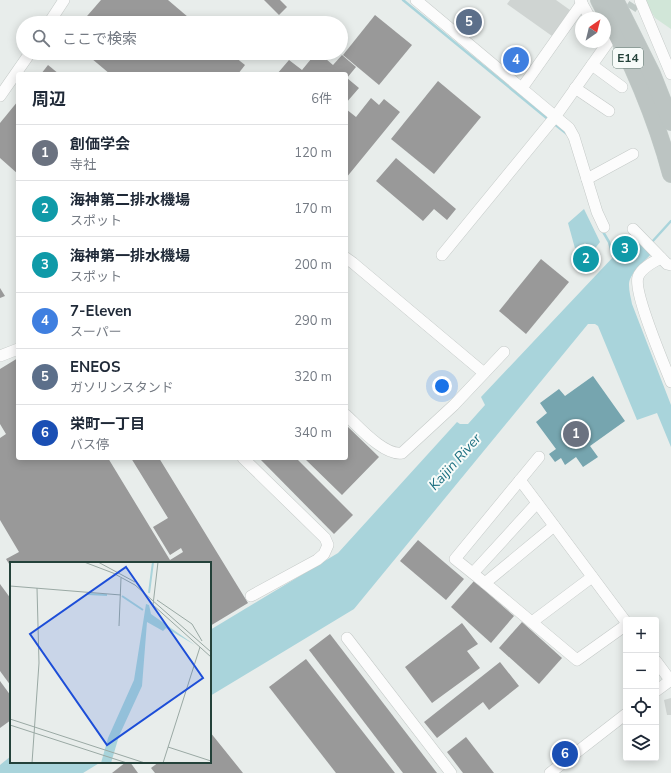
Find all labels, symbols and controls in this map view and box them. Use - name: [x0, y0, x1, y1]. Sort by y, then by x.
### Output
- pin: 5: [456, 7, 482, 37]
- north arrow: [575, 12, 611, 48]
- search box: [16, 16, 348, 60]
- icon: search: [30, 27, 52, 49]
- text: ここで検索: [62, 29, 137, 49]
- pin: 4: [503, 45, 529, 75]
- road number: E14: [613, 48, 643, 68]
- text: 周辺: [32, 88, 66, 111]
- text: 6件: [311, 90, 332, 108]
- text: 創価学会: [70, 134, 130, 154]
- text: 1: [41, 144, 49, 162]
- text: 120 m: [294, 144, 332, 162]
- text: 寺社: [70, 156, 96, 174]
- text: 海神第二排水機場: [70, 190, 190, 210]
- text: 2: [41, 200, 49, 218]
- text: 170 m: [294, 200, 332, 218]
- text: スポット: [70, 212, 122, 230]
- pin: 3: [612, 234, 638, 264]
- pin: 2: [573, 244, 599, 274]
- text: 海神第一排水機場: [70, 246, 190, 266]
- text: 3: [41, 256, 49, 274]
- text: 200 m: [294, 256, 332, 274]
- text: スポット: [70, 268, 122, 286]
- text: 7-Eleven: [70, 301, 132, 321]
- text: 4: [41, 312, 49, 330]
- text: 290 m: [294, 312, 332, 330]
- text: スーパー: [70, 323, 122, 341]
- text: ENEOS: [70, 357, 120, 377]
- text: 5: [41, 368, 49, 386]
- text: 320 m: [294, 368, 332, 386]
- your location: [432, 376, 452, 396]
- text: ガソリンスタンド: [70, 379, 174, 397]
- text: 栄町一丁目: [70, 414, 145, 434]
- pin: 1: [563, 419, 589, 449]
- text: 6: [41, 424, 49, 442]
- text: 340 m: [294, 424, 332, 442]
- water label: Kaijin River: [425, 429, 486, 494]
- text: バス停: [70, 436, 109, 454]
- inset map: [10, 562, 211, 763]
- map controls: [623, 617, 659, 761]
- button: +: [623, 617, 659, 653]
- button: −: [623, 653, 659, 689]
- button: locate: [623, 689, 659, 725]
- button: layers: [623, 725, 659, 761]
- pin: 6: [552, 739, 578, 769]

